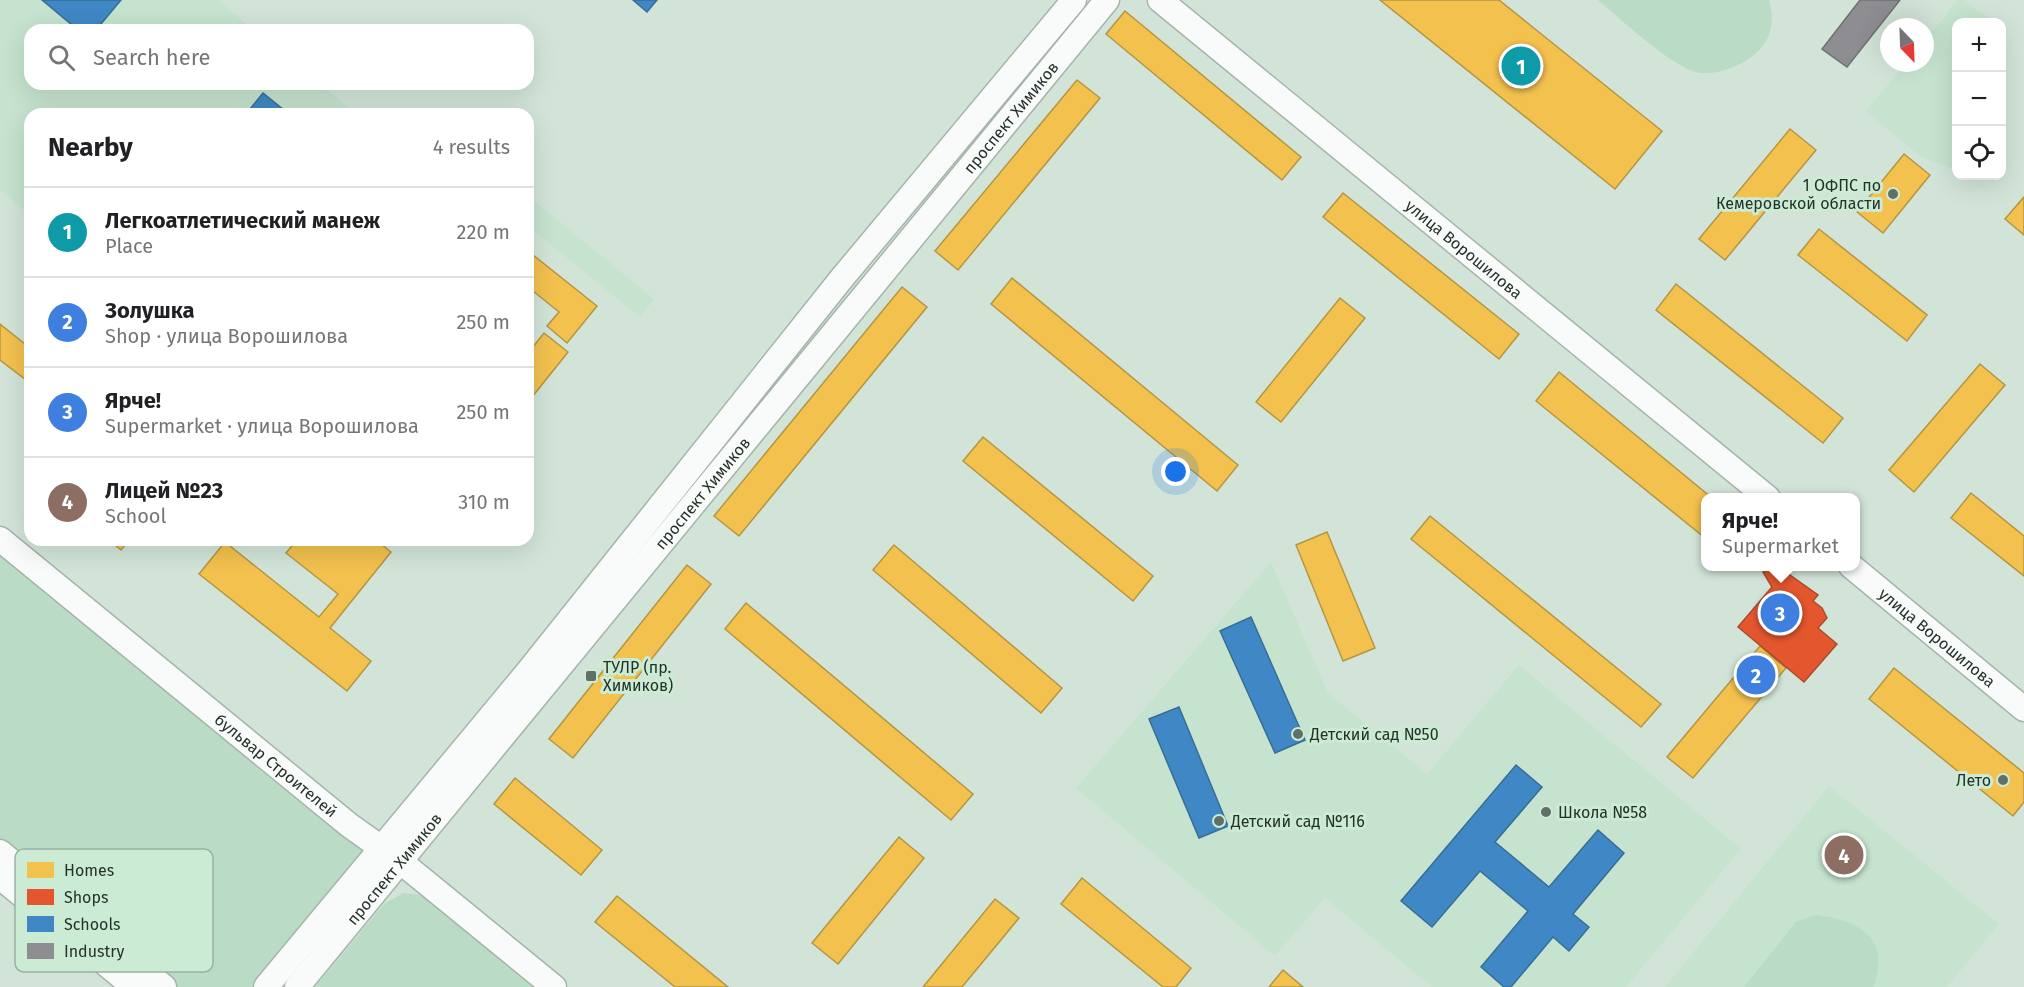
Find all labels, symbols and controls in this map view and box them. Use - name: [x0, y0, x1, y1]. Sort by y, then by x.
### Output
- north arrow: [1880, 18, 1934, 72]
- map controls: [1952, 18, 2006, 180]
- button: +: [1952, 18, 2006, 72]
- search box: [24, 24, 534, 90]
- icon: search: [45, 41, 78, 74]
- text: Search here: [93, 44, 211, 71]
- pin: 1: [1502, 44, 1540, 88]
- street label: проспект Химиков: [960, 58, 1063, 177]
- button: −: [1952, 72, 2006, 126]
- button: locate: [1952, 126, 2006, 180]
- text: Nearby: [48, 132, 133, 163]
- text: 4 results: [433, 135, 510, 159]
- place label: 1 ОФПС по Кемеровской области: [1716, 176, 1881, 213]
- marker: 1 ОФПС по Кемеровской области: [1886, 187, 1900, 201]
- street label: улица Ворошилова: [1401, 196, 1526, 303]
- text: Легкоатлетический манеж: [105, 207, 380, 234]
- text: 1: [63, 220, 72, 244]
- text: 220 m: [457, 220, 510, 244]
- text: Place: [105, 234, 153, 258]
- text: Золушка: [105, 297, 194, 324]
- text: 2: [62, 310, 73, 334]
- text: 250 m: [456, 310, 510, 334]
- text: Shop · улица Ворошилова: [105, 324, 348, 348]
- text: Ярче!: [105, 387, 161, 414]
- text: 3: [62, 400, 73, 424]
- text: 250 m: [456, 400, 510, 424]
- text: Supermarket · улица Ворошилова: [105, 414, 419, 438]
- street label: проспект Химиков: [651, 434, 754, 553]
- your location: [1161, 457, 1190, 486]
- text: Лицей №23: [105, 477, 223, 504]
- text: 4: [62, 490, 73, 514]
- text: 310 m: [458, 490, 510, 514]
- popup: [1701, 493, 1860, 571]
- text: School: [105, 504, 166, 528]
- text: Ярче!: [1722, 507, 1778, 534]
- text: Supermarket: [1722, 534, 1839, 558]
- street label: улица Ворошилова: [1875, 584, 1999, 691]
- pin: 3: [1760, 590, 1800, 636]
- pin: 2: [1736, 652, 1776, 698]
- place label: ТУЛР (пр. Химиков): [603, 658, 673, 695]
- marker: ТУЛР (пр. Химиков): [584, 669, 598, 683]
- street label: бульвар Строителей: [211, 710, 341, 821]
- place label: Детский сад №50: [1309, 725, 1439, 744]
- marker: Детский сад №50: [1291, 727, 1305, 741]
- place label: Лето: [1956, 771, 1991, 790]
- marker: Лето: [1996, 773, 2010, 787]
- place label: Школа №58: [1558, 803, 1647, 822]
- marker: Школа №58: [1539, 805, 1553, 819]
- street label: проспект Химиков: [343, 809, 446, 929]
- place label: Детский сад №116: [1230, 812, 1365, 831]
- marker: Детский сад №116: [1212, 814, 1226, 828]
- pin: 4: [1824, 832, 1864, 878]
- legend: [15, 849, 213, 972]
- text: Homes: [64, 861, 114, 880]
- text: Shops: [64, 888, 108, 907]
- text: Schools: [64, 915, 121, 934]
- text: Industry: [64, 942, 124, 961]

